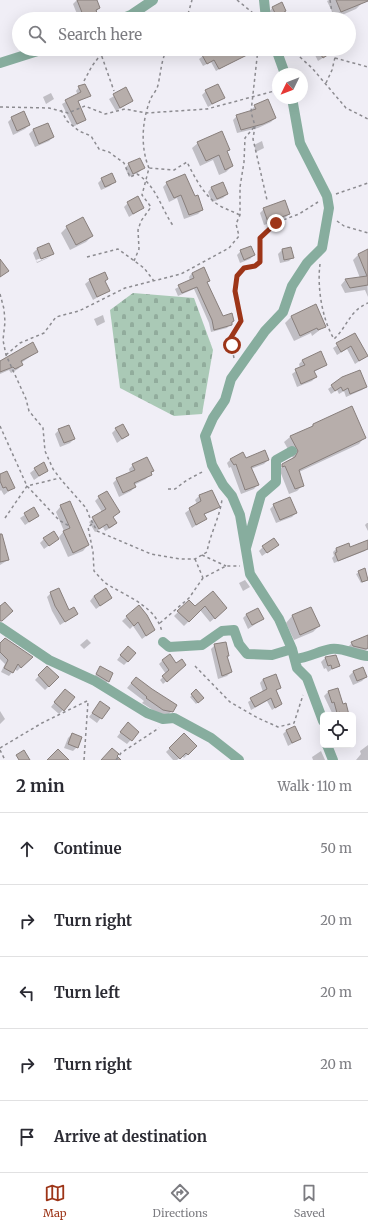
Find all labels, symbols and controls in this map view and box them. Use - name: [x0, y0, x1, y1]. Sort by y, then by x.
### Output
- search box: [12, 12, 356, 56]
- icon: search: [26, 23, 48, 45]
- text: Search here: [58, 25, 142, 44]
- north arrow: [272, 68, 308, 104]
- route end: [267, 214, 285, 232]
- route start: [223, 336, 241, 354]
- map controls: [320, 712, 356, 748]
- button: locate: [320, 712, 356, 748]
- text: 2 min: [16, 775, 64, 797]
- text: Walk · 110 m: [277, 778, 352, 795]
- icon: ahead: [16, 838, 38, 860]
- text: Continue: [54, 839, 122, 858]
- text: 50 m: [320, 840, 352, 857]
- icon: right: [16, 910, 38, 932]
- text: Turn right: [54, 911, 132, 930]
- text: 20 m: [320, 912, 352, 929]
- icon: left: [16, 982, 38, 1004]
- text: Turn left: [54, 983, 120, 1002]
- text: 20 m: [320, 984, 352, 1001]
- icon: right: [16, 1054, 38, 1076]
- text: Turn right: [54, 1055, 132, 1074]
- text: 20 m: [320, 1056, 352, 1073]
- icon: arrive: [16, 1126, 38, 1148]
- text: Arrive at destination: [54, 1127, 207, 1146]
- tab: Map: [43, 1182, 67, 1220]
- tab: Directions: [153, 1182, 208, 1220]
- tab: Saved: [294, 1182, 325, 1220]

